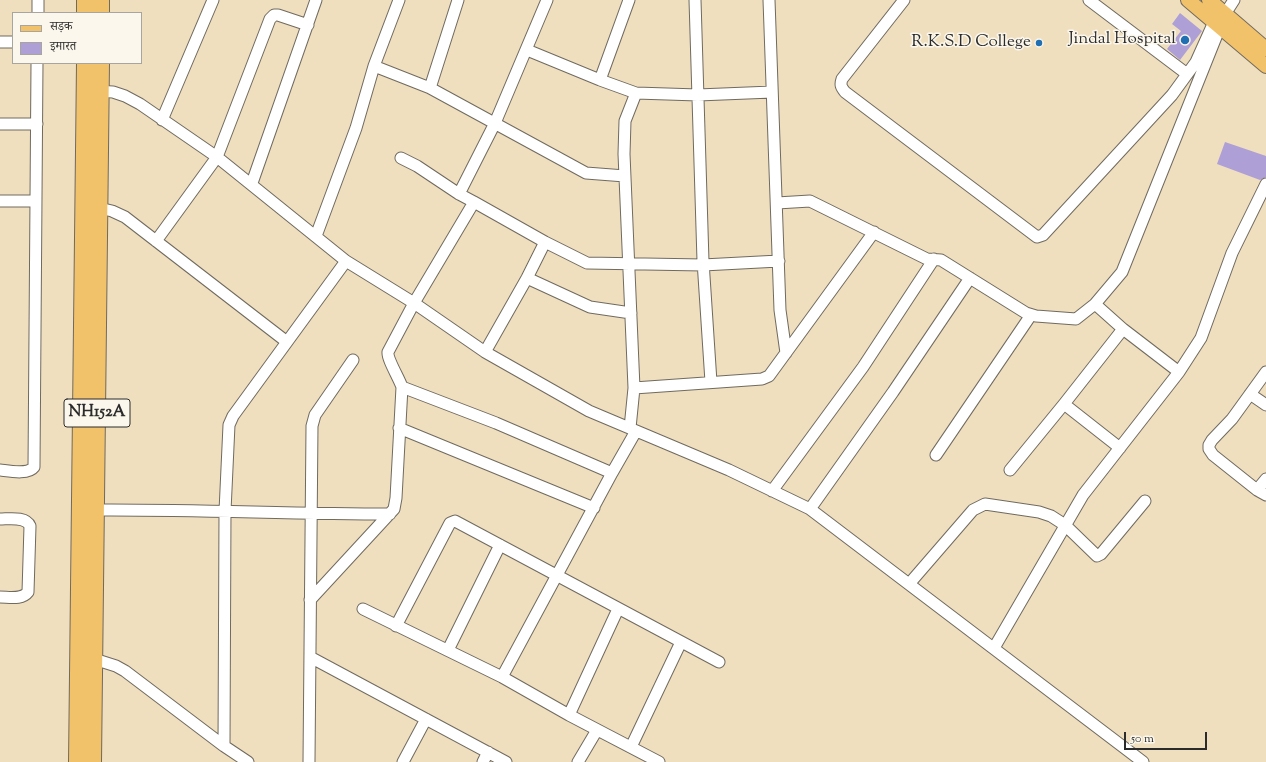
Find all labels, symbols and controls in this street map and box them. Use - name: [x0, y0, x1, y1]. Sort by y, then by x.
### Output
- legend: [12, 12, 142, 64]
- text: सड़क: [50, 18, 73, 36]
- place label: Jindal Hospital: [1069, 30, 1176, 50]
- place label: R.K.S.D College: [911, 33, 1031, 53]
- marker: Jindal Hospital: [1179, 34, 1191, 46]
- text: इमारत: [50, 38, 76, 56]
- marker: R.K.S.D College: [1034, 38, 1044, 48]
- road number: NH152A: [64, 399, 130, 427]
- scale bar: [1126, 724, 1209, 750]
- text: 50 m: [1131, 730, 1154, 748]

